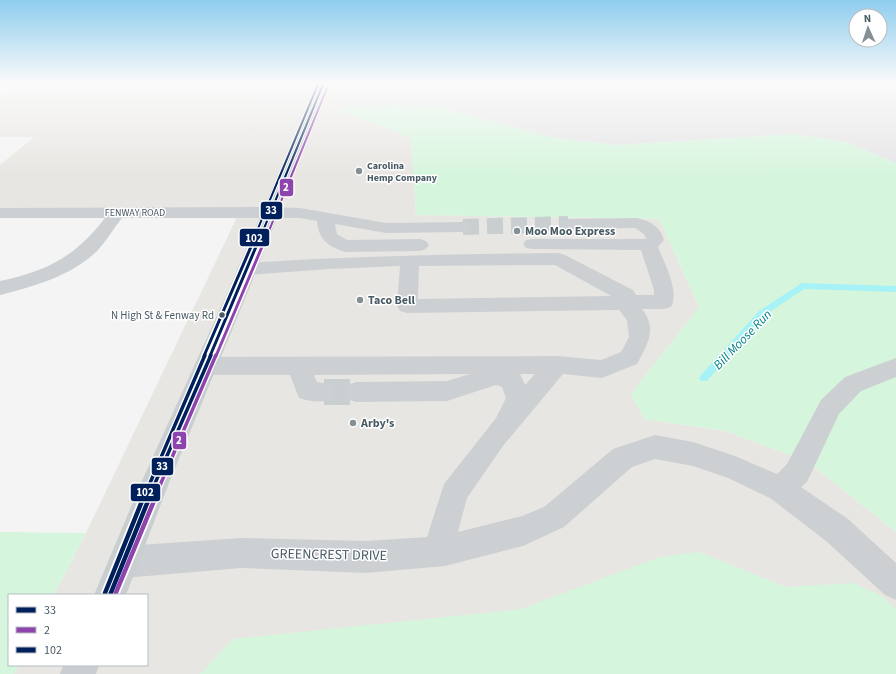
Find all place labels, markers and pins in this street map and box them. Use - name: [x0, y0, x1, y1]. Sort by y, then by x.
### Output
- place label: Carolina Hemp Company: [367, 159, 438, 185]
- marker: Carolina Hemp Company: [354, 166, 364, 176]
- place label: Moo Moo Express: [525, 223, 615, 240]
- marker: Moo Moo Express: [512, 226, 522, 236]
- place label: Taco Bell: [368, 292, 415, 309]
- marker: Taco Bell: [355, 295, 365, 305]
- place label: N High St & Fenway Rd: [111, 308, 214, 323]
- marker: N High St & Fenway Rd: [217, 310, 227, 320]
- place label: Arby's: [360, 415, 394, 432]
- marker: Arby's: [348, 418, 358, 428]

